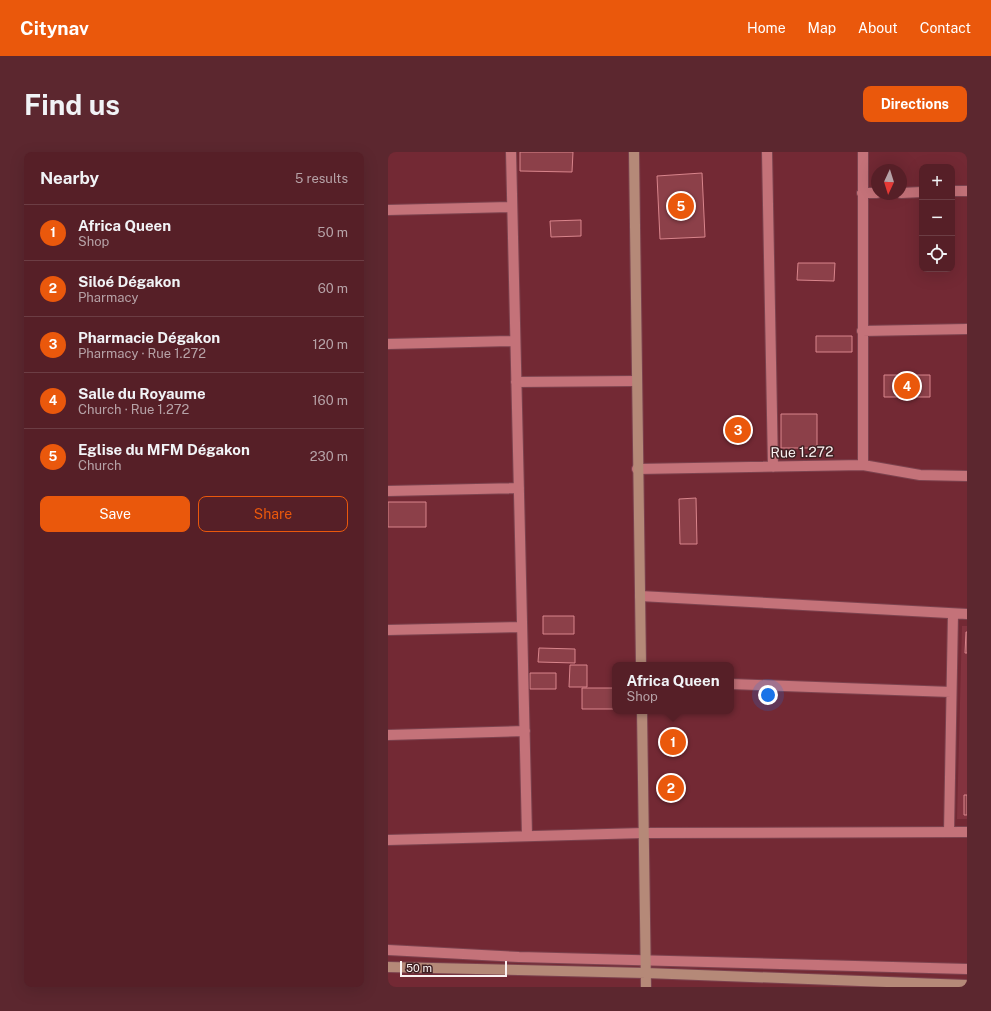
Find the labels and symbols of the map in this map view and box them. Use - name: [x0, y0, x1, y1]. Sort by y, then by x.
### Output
- north arrow: [871, 164, 907, 200]
- pin: 5: [668, 191, 694, 221]
- pin: 4: [894, 371, 920, 401]
- pin: 3: [725, 415, 751, 445]
- street label: Rue 1.272: [770, 443, 834, 461]
- your location: [758, 685, 778, 705]
- pin: 1: [660, 727, 686, 757]
- pin: 2: [658, 773, 684, 803]
- scale bar: [400, 959, 507, 978]

